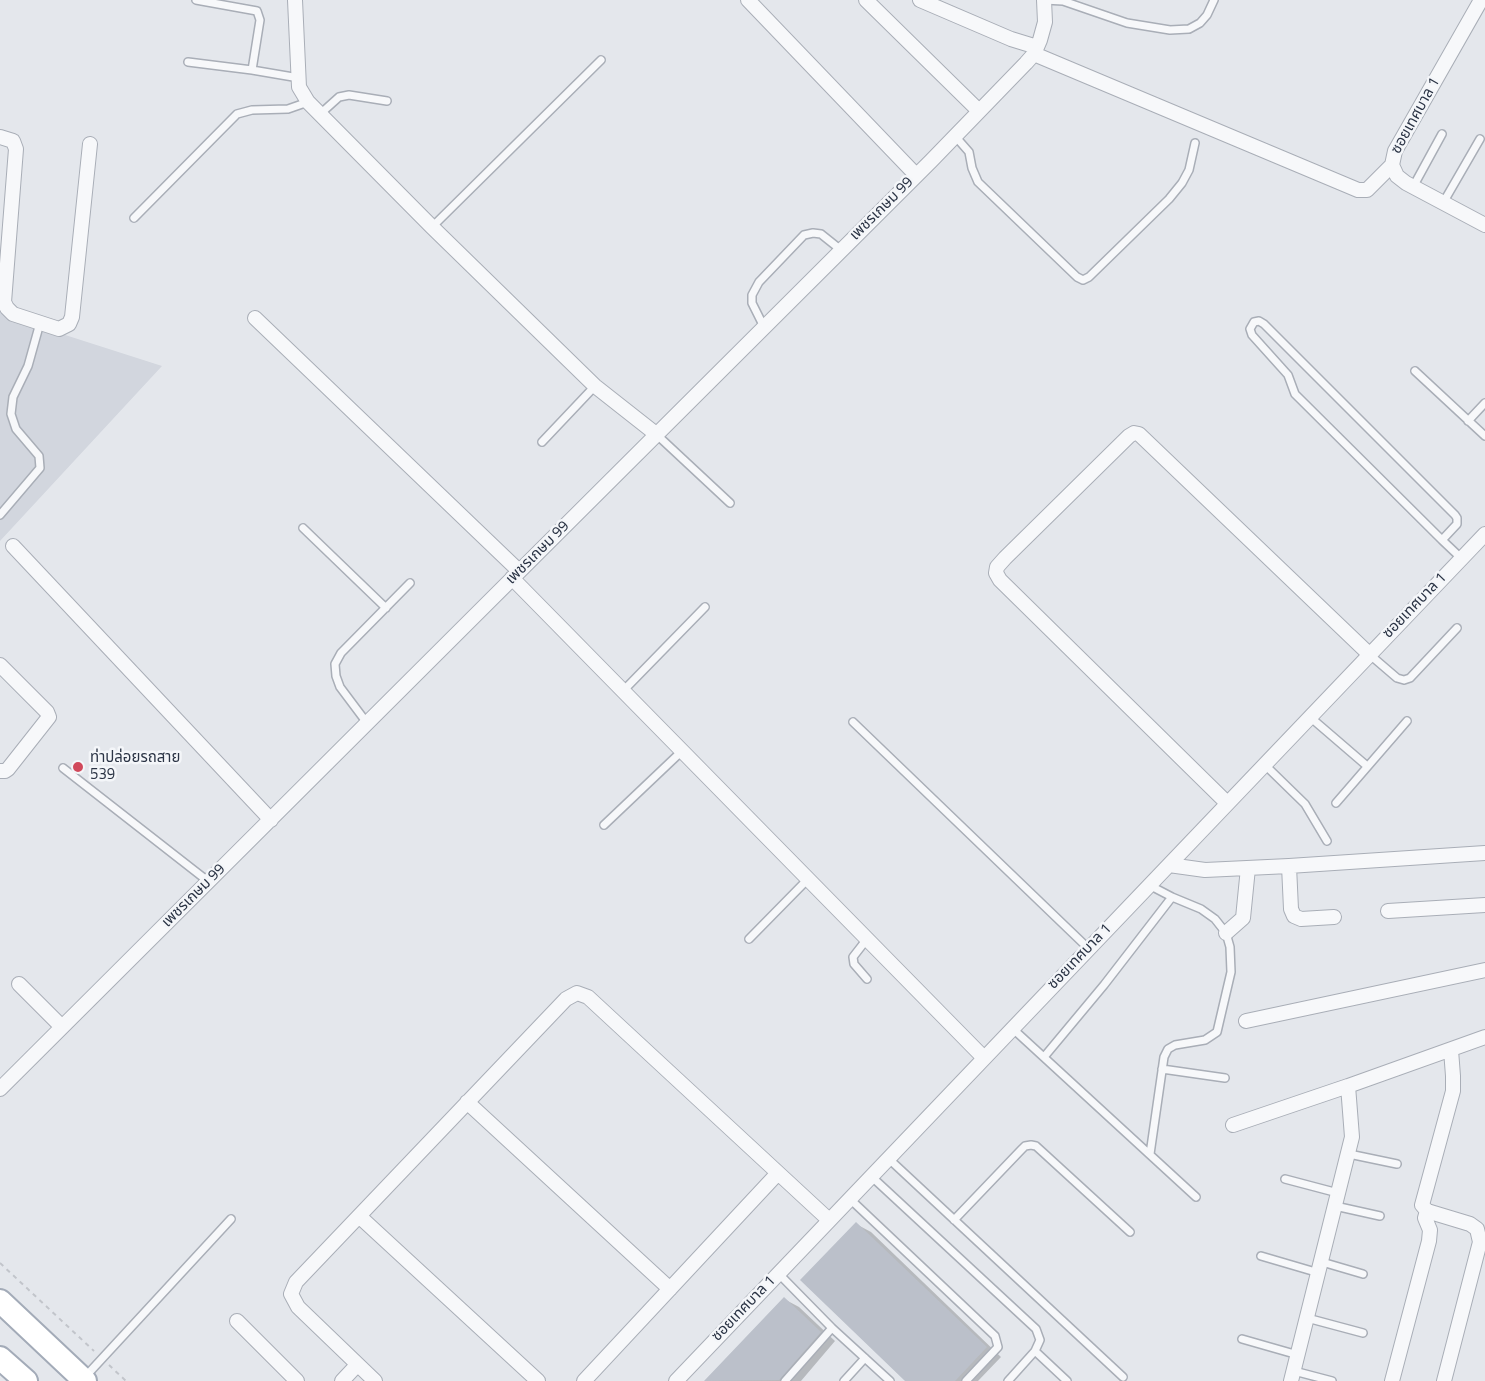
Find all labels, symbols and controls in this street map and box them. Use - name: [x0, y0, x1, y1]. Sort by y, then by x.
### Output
- street label: ซอยเทศบาล 1: [1388, 75, 1444, 157]
- street label: เพชรเกษม 99: [846, 173, 918, 245]
- street label: เพชรเกษม 99: [502, 517, 574, 589]
- street label: ซอยเทศบาล 1: [1379, 569, 1451, 643]
- place label: ท่าปล่อยรถสาย 539: [90, 749, 180, 784]
- marker: ท่าปล่อยรถสาย 539: [71, 760, 85, 774]
- street label: เพชรเกษม 99: [158, 860, 230, 932]
- street label: ซอยเทศบาล 1: [1044, 920, 1116, 994]
- street label: ซอยเทศบาล 1: [708, 1272, 780, 1346]

